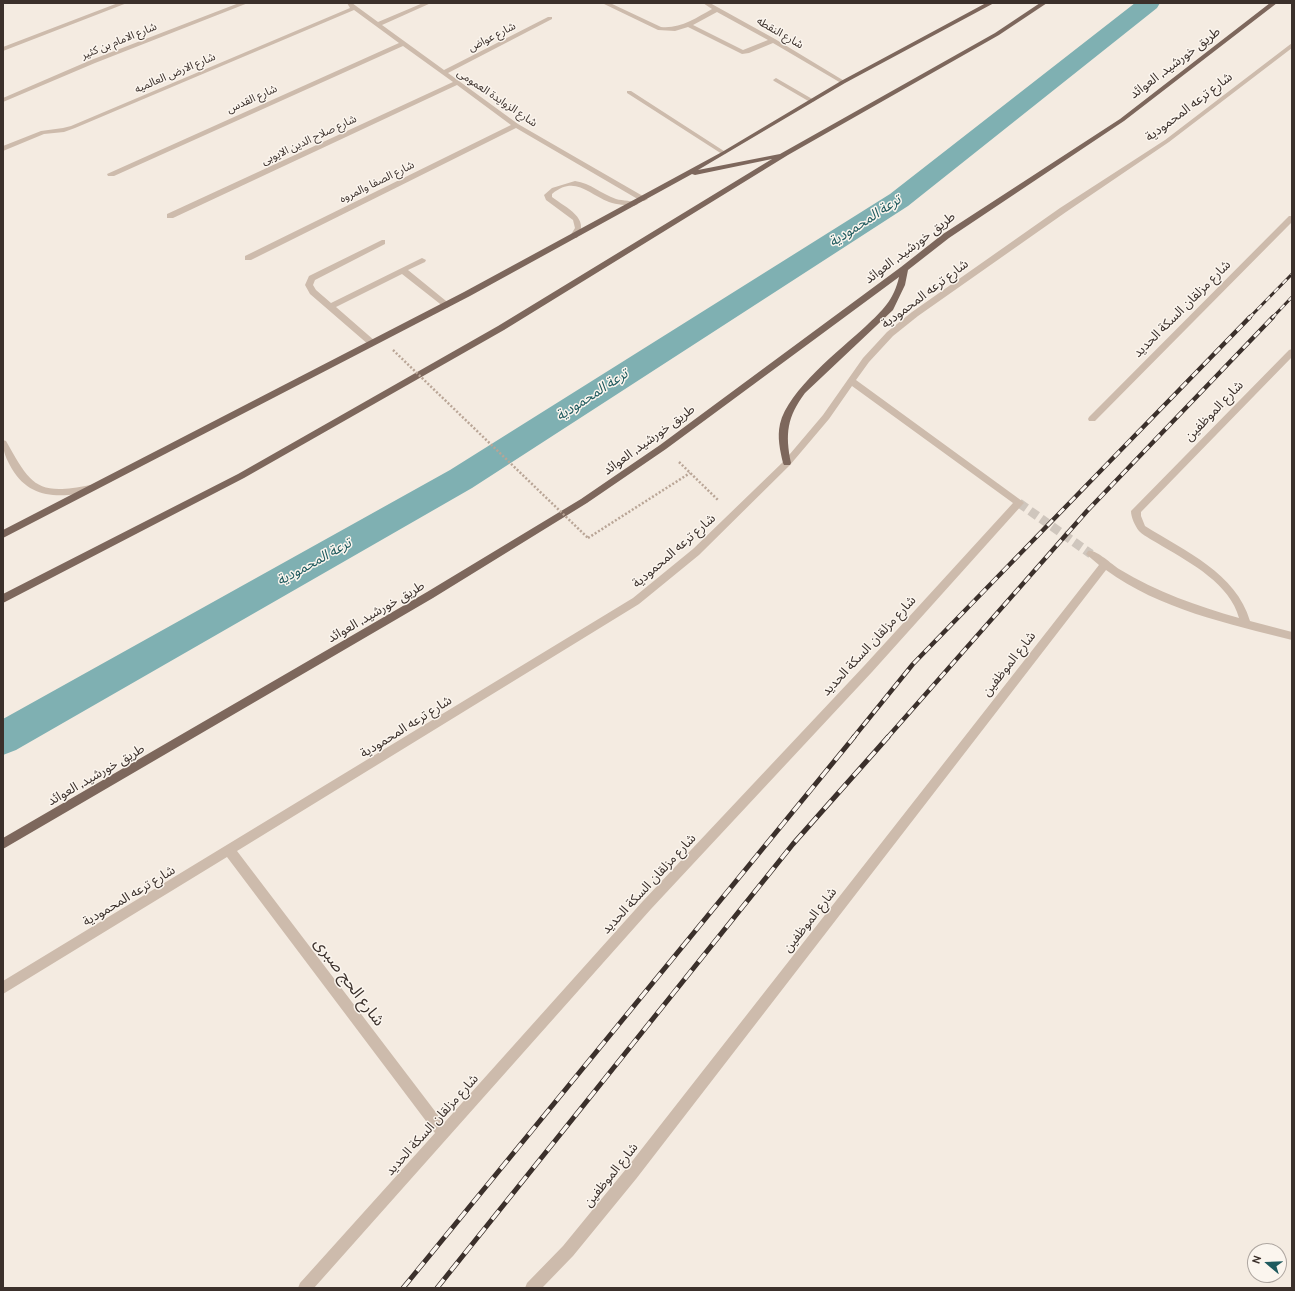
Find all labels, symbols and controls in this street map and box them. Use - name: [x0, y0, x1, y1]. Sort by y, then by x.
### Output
- street label: شارع النقطه: [754, 14, 806, 52]
- street label: شارع عواض: [466, 19, 518, 55]
- street label: شارع الامام بن كثير: [79, 20, 159, 62]
- street label: طريق خورشيد, العوائد: [1127, 24, 1223, 102]
- street label: شارع الارض العالميه: [133, 50, 217, 96]
- street label: شارع الزوايدة العمومى: [454, 66, 540, 130]
- street label: شارع ترعه المحمودية: [1142, 69, 1236, 145]
- street label: شارع القدس: [225, 82, 279, 116]
- street label: شارع صلاح الدين الايوبى: [259, 112, 359, 168]
- street label: شارع الصفا والمروه: [338, 158, 416, 206]
- water label: ترعة المحمودية: [826, 192, 904, 250]
- street label: طريق خورشيد, العوائد: [862, 209, 958, 287]
- street label: شارع ترعه المحمودية: [878, 256, 972, 332]
- street label: شارع مزلقان السكة الحديد: [1130, 257, 1234, 361]
- water label: ترعة المحمودية: [553, 366, 631, 424]
- street label: شارع الموظفين: [1181, 378, 1247, 444]
- street label: طريق خورشيد, العوائد: [600, 401, 698, 479]
- street label: شارع ترعه المحمودية: [629, 511, 719, 591]
- water label: ترعة المحمودية: [274, 535, 354, 589]
- street label: طريق خورشيد, العوائد: [325, 578, 427, 646]
- street label: شارع مزلقان السكة الحديد: [819, 593, 919, 699]
- street label: شارع الموظفين: [979, 628, 1039, 700]
- street label: شارع ترعه المحمودية: [357, 693, 455, 761]
- street label: طريق خورشيد, العوائد: [45, 741, 147, 809]
- street label: شارع مزلقان السكة الحديد: [599, 831, 699, 937]
- street label: شارع ترعه المحمودية: [80, 862, 178, 930]
- street label: شارع الموظفين: [780, 884, 840, 956]
- street label: شارع الحج صبرى: [310, 934, 388, 1030]
- street label: شارع مزلقان السكة الحديد: [382, 1071, 482, 1179]
- street label: شارع الموظفين: [580, 1140, 642, 1210]
- north arrow: [1247, 1243, 1287, 1283]
- text: N: [1249, 1253, 1264, 1265]

